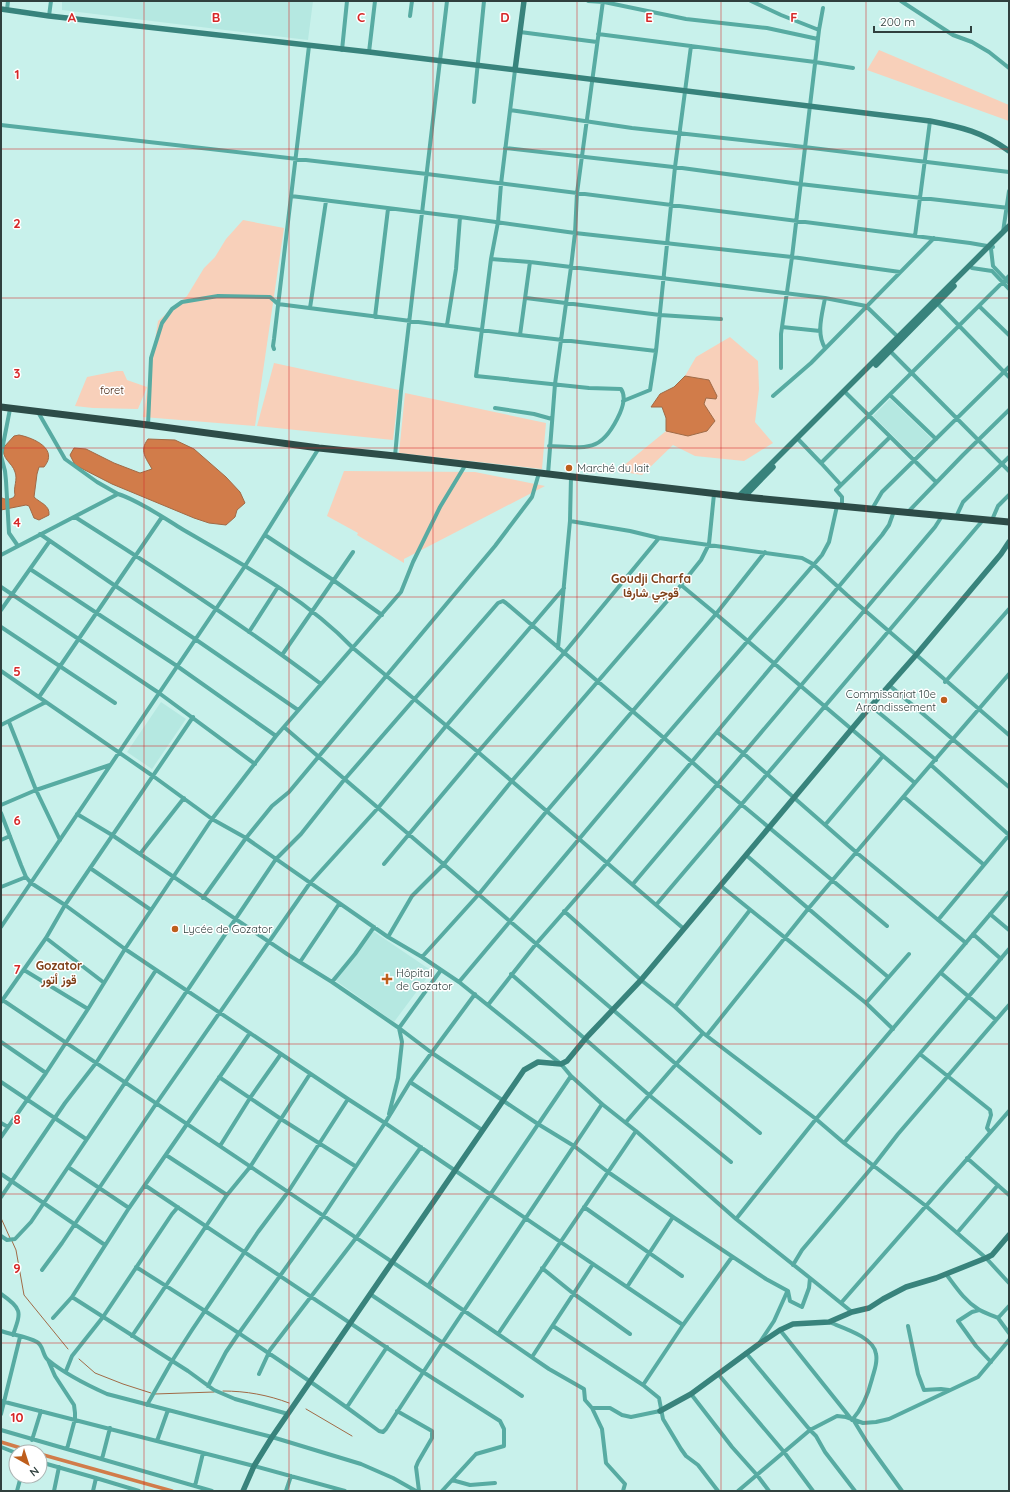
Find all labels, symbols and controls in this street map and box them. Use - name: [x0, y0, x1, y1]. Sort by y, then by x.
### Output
- scale bar: [874, 8, 971, 34]
- text: A: [68, 9, 77, 25]
- text: B: [212, 9, 220, 25]
- text: C: [357, 9, 365, 25]
- text: D: [500, 9, 510, 25]
- text: E: [645, 9, 653, 25]
- text: F: [790, 9, 798, 25]
- text: 200 m: [880, 14, 915, 29]
- text: 1: [14, 66, 20, 82]
- text: 2: [13, 215, 21, 231]
- text: 3: [14, 365, 21, 381]
- park label: foret: [100, 383, 124, 397]
- place label: Marché du lait: [577, 461, 650, 475]
- marker: Marché du lait: [564, 463, 574, 473]
- text: 4: [13, 514, 21, 530]
- district label: Goudji Charfa قوجي شارفا: [611, 571, 691, 603]
- text: 5: [13, 663, 21, 679]
- place label: Commissariat 10e Arrondissement: [846, 687, 936, 714]
- marker: Commissariat 10e Arrondissement: [939, 695, 949, 705]
- text: 6: [13, 812, 21, 828]
- place label: Lycée de Gozator: [183, 922, 273, 936]
- marker: Lycée de Gozator: [170, 924, 180, 934]
- district label: Gozator قوز أتور: [36, 958, 82, 988]
- text: 7: [13, 961, 21, 977]
- place label: Hôpital de Gozator: [396, 966, 453, 993]
- marker: Hôpital de Gozator: [381, 973, 393, 985]
- text: 8: [13, 1111, 21, 1127]
- text: 9: [13, 1260, 21, 1276]
- text: 10: [10, 1409, 24, 1425]
- north arrow: [8, 1444, 48, 1484]
- text: N: [27, 1464, 42, 1480]

